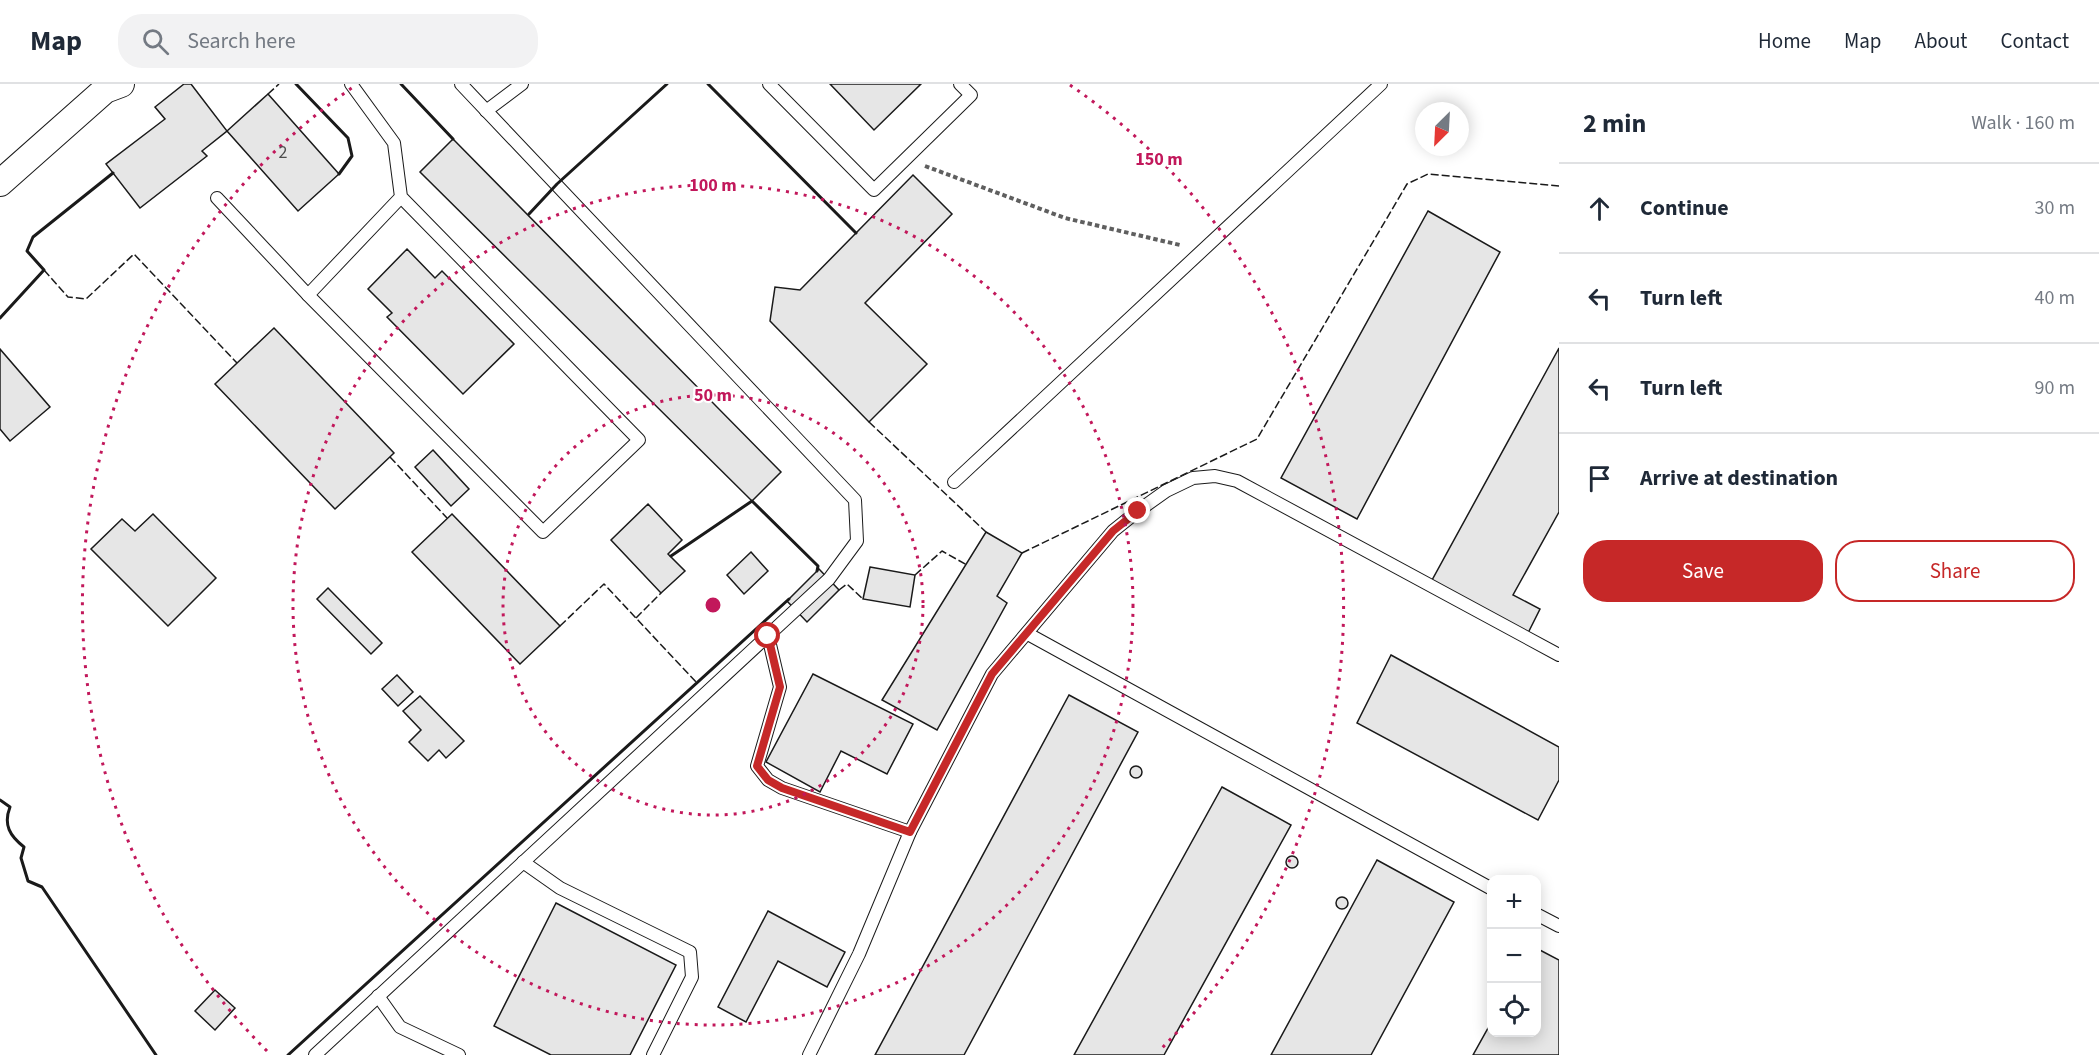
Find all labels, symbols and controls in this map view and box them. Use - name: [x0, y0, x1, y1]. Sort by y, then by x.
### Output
- search box: [118, 14, 538, 68]
- text: Map: [30, 21, 82, 61]
- icon: search: [139, 25, 172, 58]
- text: Search here: [187, 25, 296, 57]
- text: Home: [1758, 26, 1811, 56]
- text: Map: [1844, 26, 1882, 56]
- text: About: [1915, 26, 1967, 56]
- text: Contact: [2000, 26, 2069, 56]
- north arrow: [1415, 102, 1469, 156]
- text: 2 min: [1583, 105, 1646, 142]
- text: Walk · 160 m: [1971, 109, 2075, 137]
- house number: 2: [279, 140, 288, 165]
- text: 150 m: [1135, 147, 1183, 172]
- text: 100 m: [689, 173, 737, 198]
- icon: ahead: [1583, 192, 1616, 225]
- text: Continue: [1640, 192, 1729, 224]
- text: 30 m: [2035, 194, 2075, 222]
- icon: left: [1583, 282, 1616, 315]
- text: Turn left: [1640, 282, 1722, 314]
- text: 40 m: [2035, 284, 2075, 312]
- icon: left: [1583, 372, 1616, 405]
- text: Turn left: [1640, 372, 1722, 404]
- text: 90 m: [2035, 374, 2075, 402]
- text: 50 m: [694, 383, 732, 408]
- icon: arrive: [1583, 462, 1616, 495]
- text: Arrive at destination: [1640, 462, 1838, 494]
- route end: [1124, 497, 1150, 523]
- button: Save: [1583, 540, 1823, 602]
- button: Share: [1835, 540, 2075, 602]
- centre of rings: [703, 595, 723, 615]
- route start: [754, 622, 780, 648]
- map controls: [1487, 875, 1541, 1037]
- button: +: [1487, 875, 1541, 929]
- button: −: [1487, 929, 1541, 983]
- button: locate: [1487, 983, 1541, 1037]

